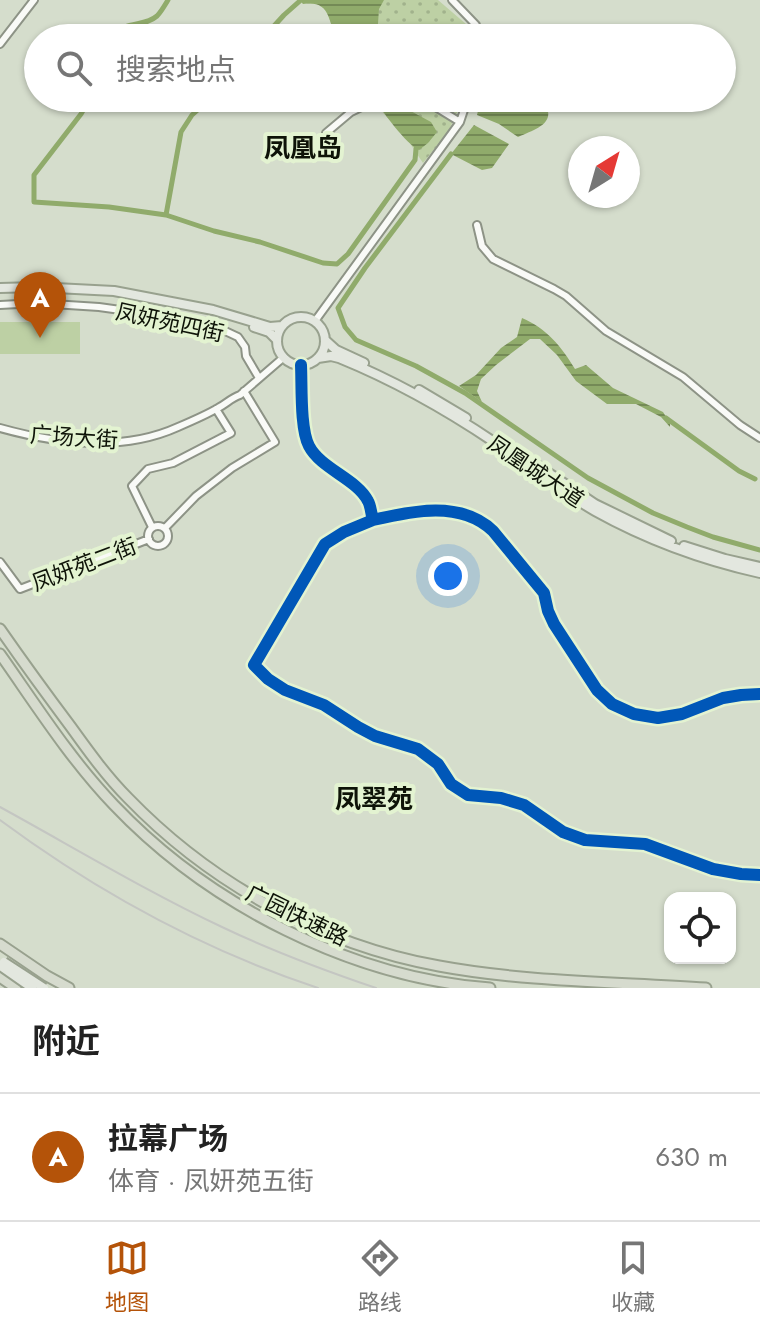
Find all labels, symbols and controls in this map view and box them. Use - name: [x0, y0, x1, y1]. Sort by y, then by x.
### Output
- search box: [24, 24, 736, 112]
- icon: search: [52, 46, 96, 90]
- text: 搜索地点: [116, 48, 236, 91]
- district label: 凤凰岛: [264, 129, 342, 167]
- north arrow: [568, 136, 640, 208]
- pin: A: [14, 272, 66, 338]
- street label: 凤妍苑四街: [113, 295, 227, 349]
- street label: 广场大街: [29, 418, 119, 456]
- street label: 凤凰城大道: [481, 427, 591, 515]
- street label: 凤妍苑二街: [27, 529, 141, 599]
- your location: [428, 556, 468, 596]
- district label: 凤翠苑: [335, 780, 413, 818]
- street label: 广园快速路: [241, 877, 353, 953]
- map controls: [664, 892, 736, 964]
- button: locate: [664, 892, 736, 964]
- text: 附近: [32, 1017, 100, 1066]
- text: 拉幕广场: [108, 1117, 228, 1160]
- text: A: [48, 1138, 68, 1176]
- text: 630 m: [655, 1138, 728, 1176]
- text: 体育 · 凤妍苑五街: [108, 1162, 313, 1200]
- tab: 地图: [105, 1236, 149, 1318]
- tab: 路线: [358, 1236, 402, 1318]
- tab: 收藏: [611, 1236, 655, 1318]

